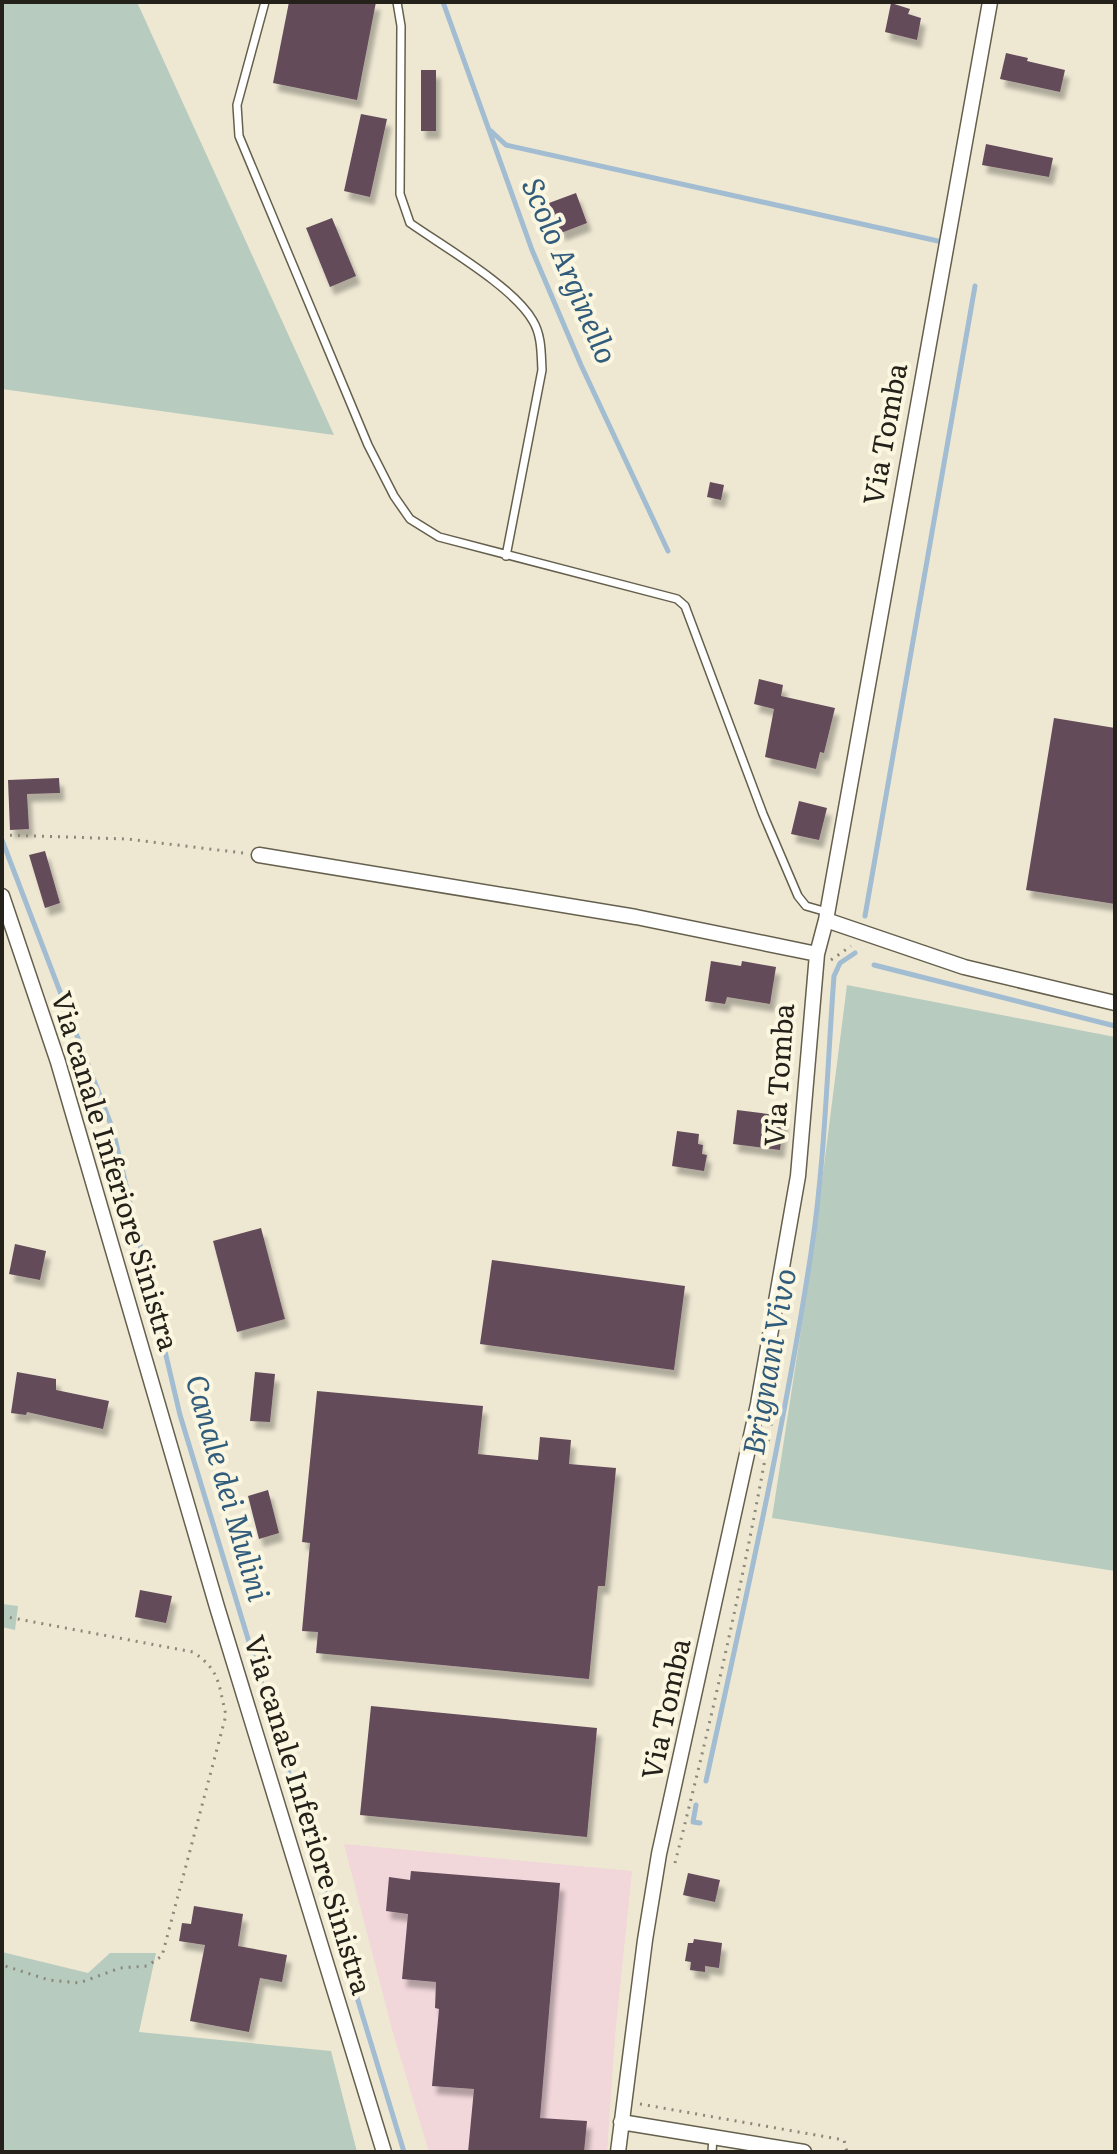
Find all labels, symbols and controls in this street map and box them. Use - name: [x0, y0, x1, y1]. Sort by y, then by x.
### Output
- water label: Scolo Arginello: [513, 170, 631, 370]
- street label: Via Tomba: [850, 359, 916, 508]
- street label: Via canale Inferiore Sinistra: [42, 985, 192, 1355]
- street label: Via Tomba: [751, 1002, 803, 1148]
- water label: Brignani Vivo: [729, 1265, 805, 1458]
- water label: Canale dei Mulini: [177, 1369, 283, 1606]
- street label: Via canale Inferiore Sinistra: [235, 1629, 385, 1999]
- street label: Via Tomba: [629, 1634, 700, 1783]

